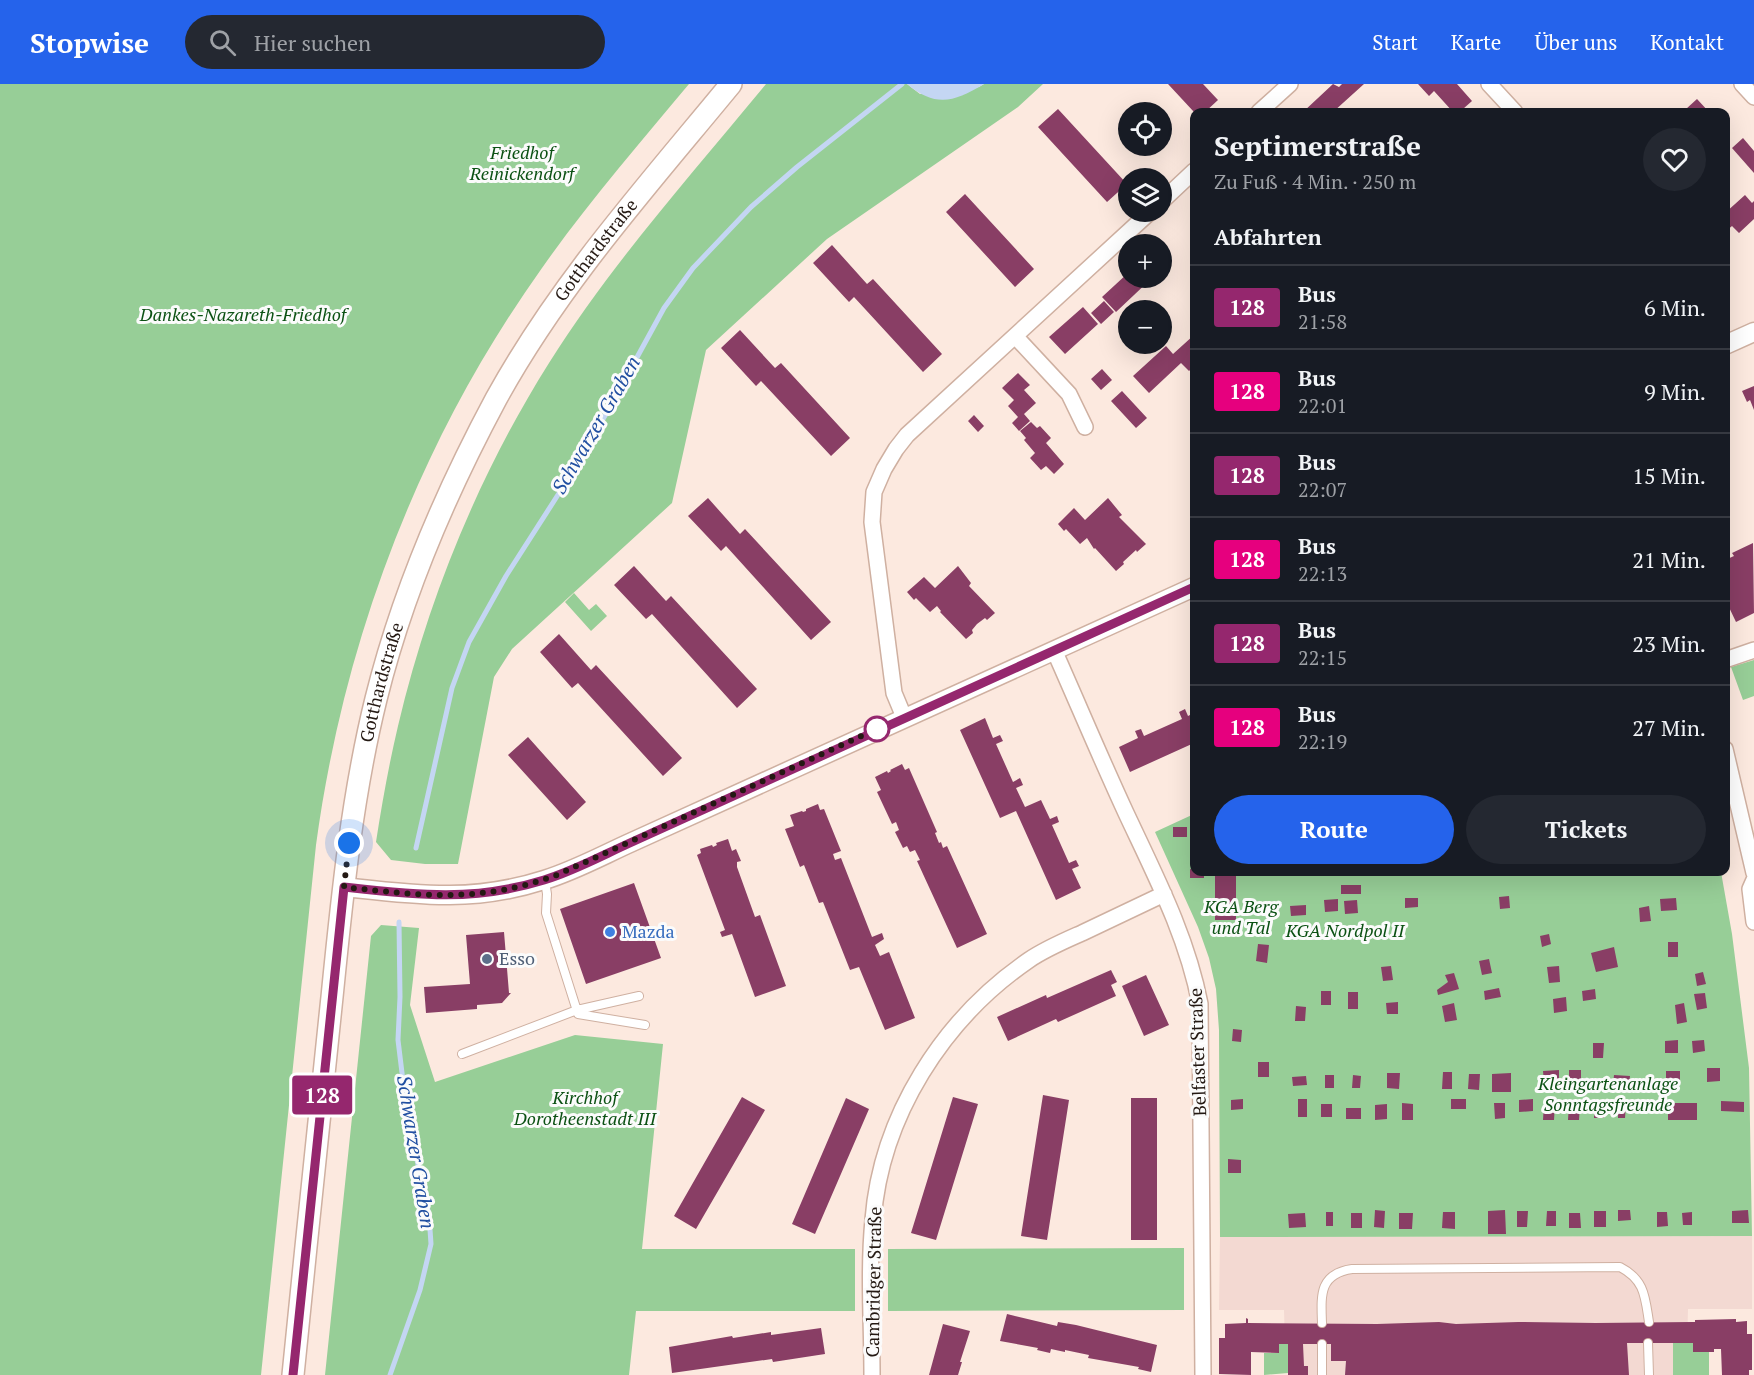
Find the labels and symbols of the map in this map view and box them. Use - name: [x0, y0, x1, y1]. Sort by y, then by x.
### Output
- park label: Friedhof Reinickendorf: [469, 140, 578, 185]
- street label: Gotthardstraße: [548, 193, 642, 306]
- park label: Dankes-Nazareth-Friedhof: [139, 302, 350, 326]
- water label: Schwarzer Graben: [545, 351, 646, 499]
- street label: Gotthardstraße: [354, 619, 408, 744]
- unlabelled marker: [864, 716, 890, 742]
- your location: [334, 828, 364, 858]
- park label: KGA Berg und Tal: [1203, 894, 1279, 939]
- park label: KGA Nordpol II: [1285, 918, 1406, 942]
- place label: Mazda: [622, 919, 675, 943]
- marker: Mazda: [603, 925, 617, 939]
- place label: Esso: [499, 946, 535, 970]
- marker: Esso: [480, 952, 494, 966]
- street label: Belfaster Straße: [1183, 987, 1211, 1117]
- park label: Kleingartenanlage Sonntagsfreunde: [1537, 1071, 1678, 1116]
- water label: Schwarzer Graben: [391, 1073, 442, 1231]
- line badge: 128: [288, 1076, 356, 1114]
- park label: Kirchhof Dorotheenstadt III: [513, 1085, 658, 1130]
- street label: Cambridger Straße: [860, 1206, 886, 1358]

